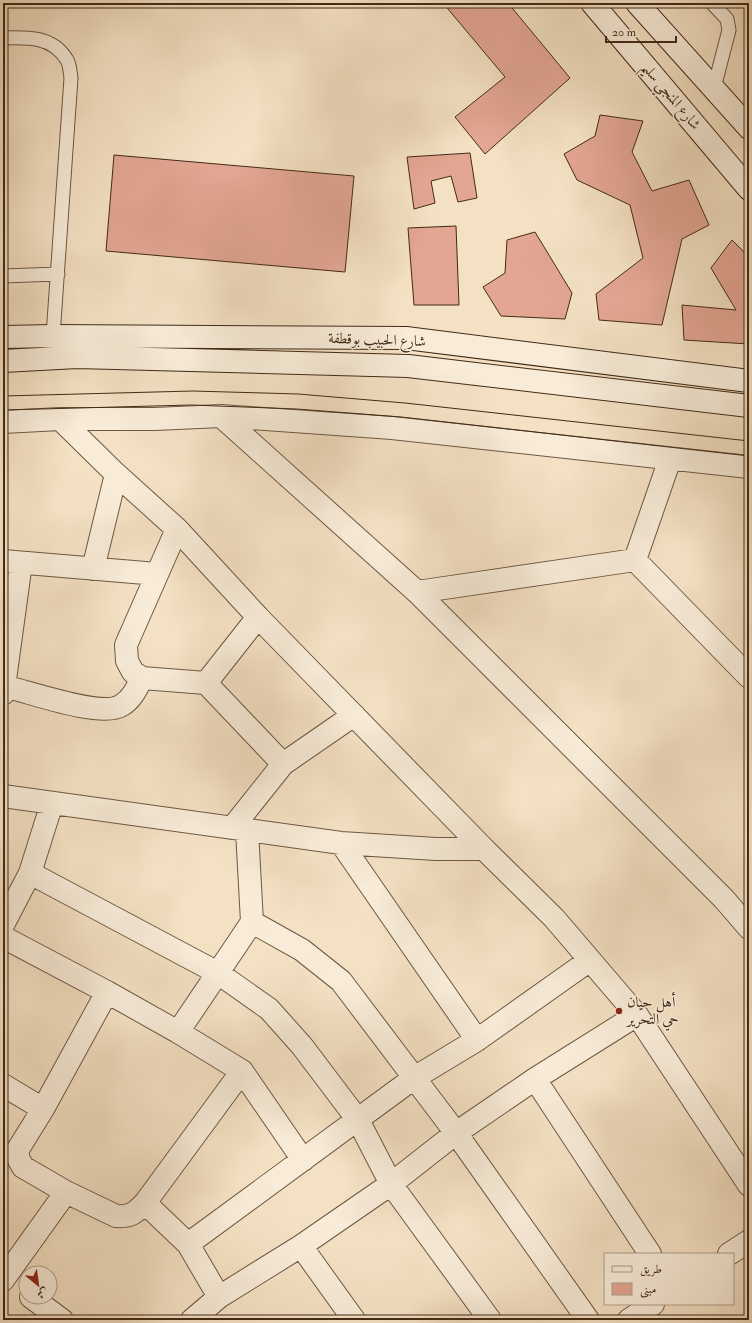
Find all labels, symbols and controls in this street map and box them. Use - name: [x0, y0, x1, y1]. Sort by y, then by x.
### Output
- scale bar: [606, 18, 676, 44]
- text: 20 m: [612, 25, 637, 40]
- street label: شارع المنجي سليم: [633, 58, 705, 137]
- street label: شارع الحبيب بوقطفة: [328, 329, 426, 354]
- place label: أهل حيان حي التحرير: [625, 991, 679, 1031]
- marker: أهل حيان حي التحرير: [614, 1006, 624, 1016]
- legend: [604, 1253, 734, 1305]
- text: طريق: [640, 1262, 662, 1277]
- north arrow: [18, 1265, 58, 1305]
- text: مبنى: [640, 1282, 656, 1298]
- text: ش: [35, 1285, 51, 1302]

